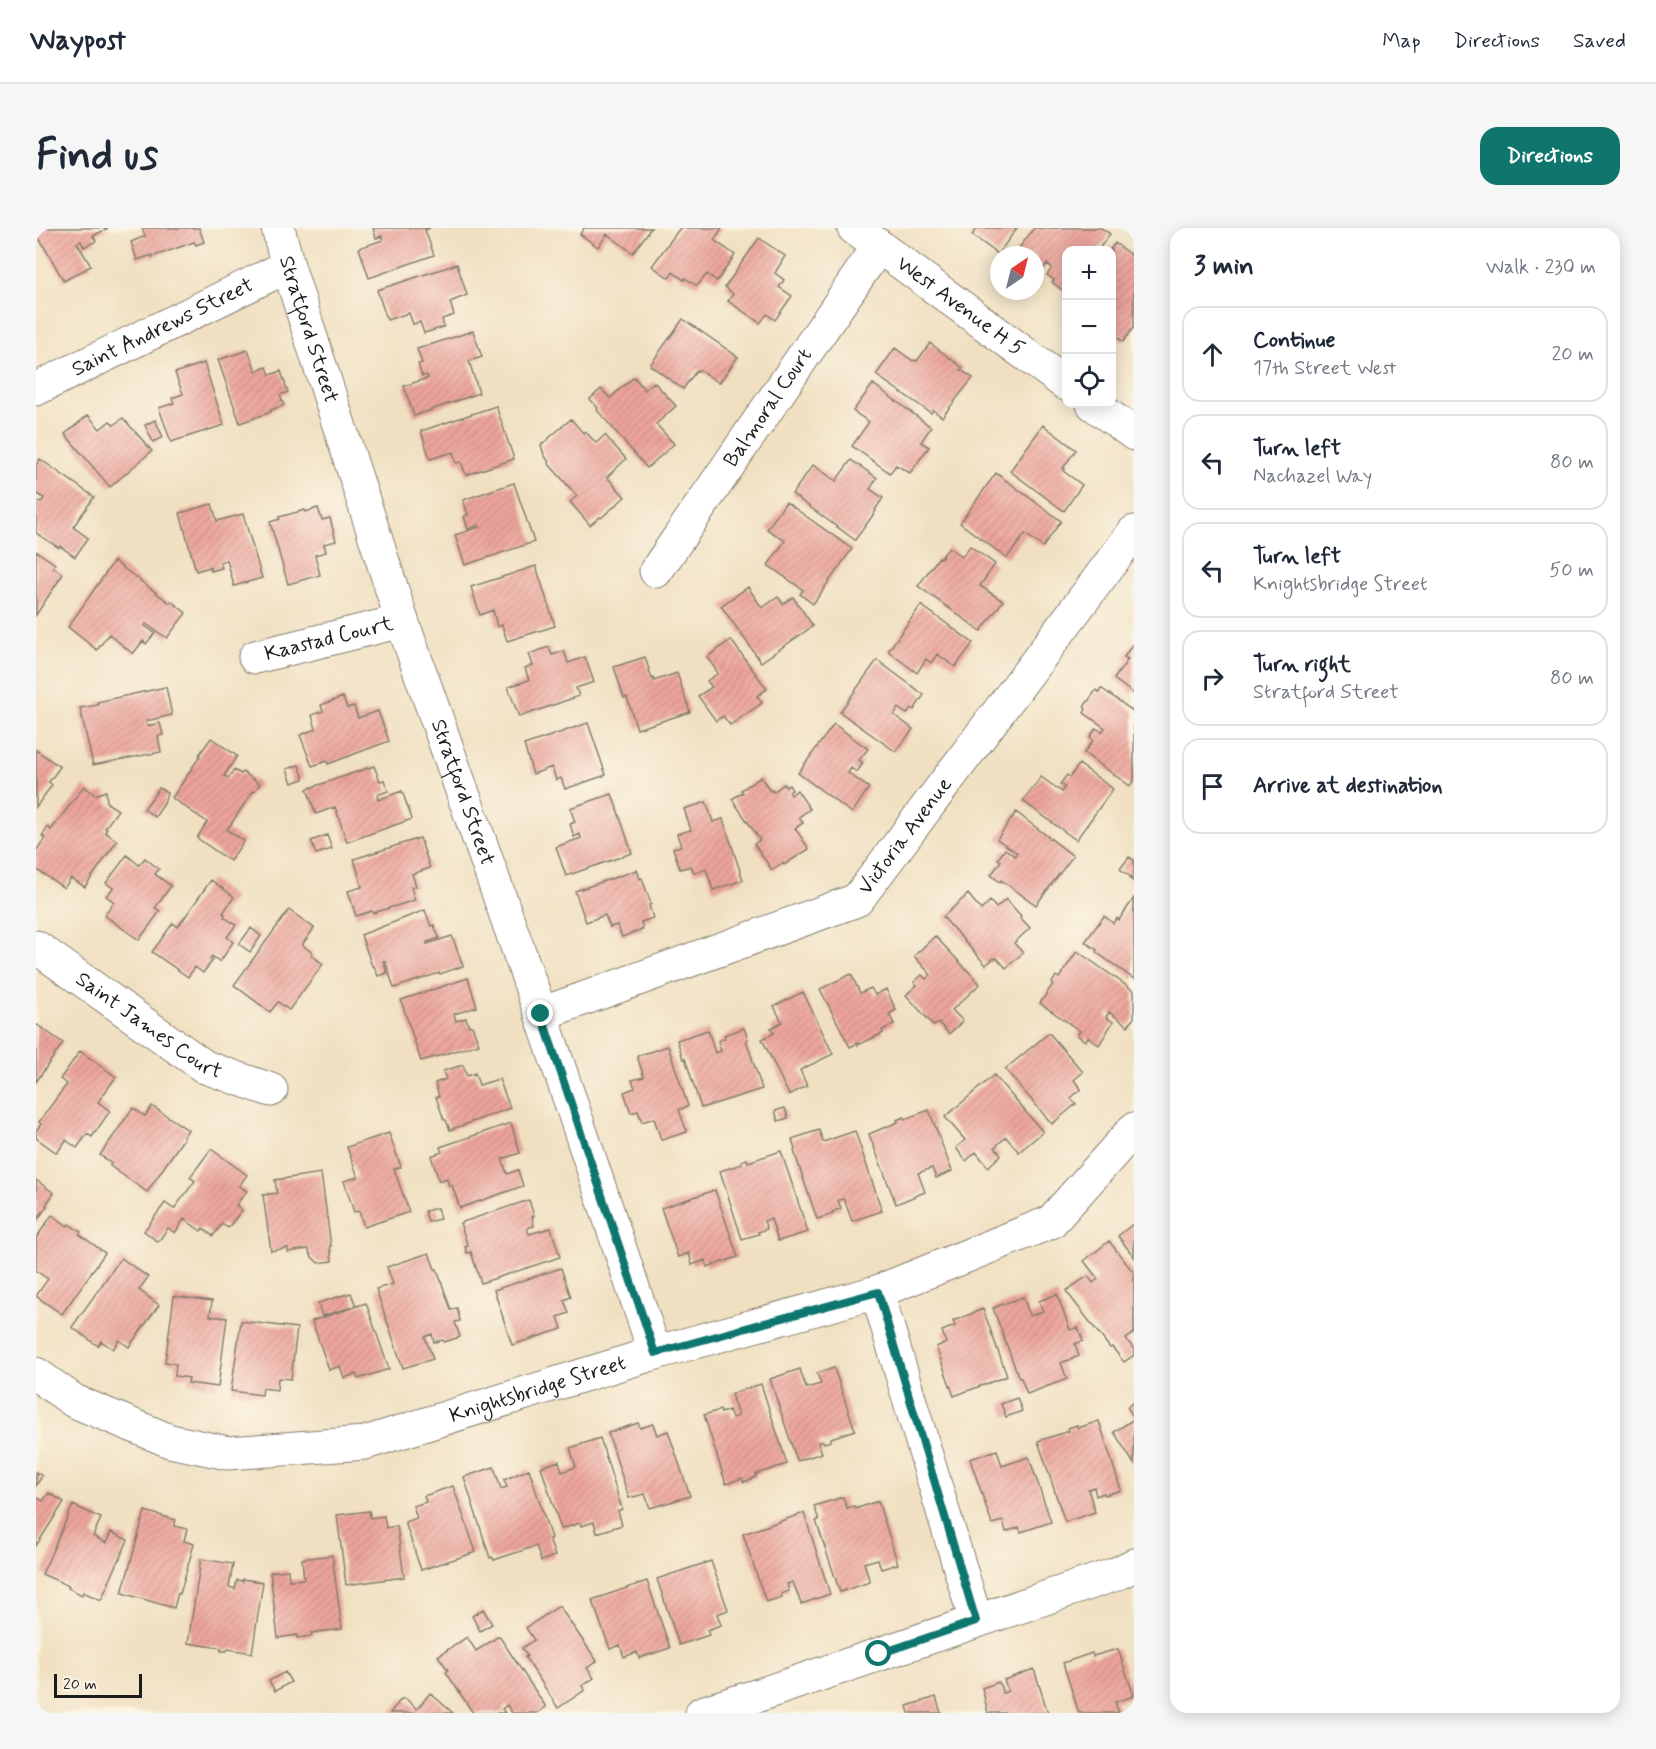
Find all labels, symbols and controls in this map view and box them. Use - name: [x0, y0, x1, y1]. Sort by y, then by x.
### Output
- text: Waypost: [30, 23, 126, 60]
- text: Map: [1382, 27, 1421, 55]
- text: Directions: [1454, 27, 1540, 55]
- text: Saved: [1573, 27, 1626, 55]
- button: Directions: [1480, 127, 1620, 185]
- text: Find us: [36, 129, 158, 184]
- north arrow: [990, 246, 1044, 300]
- map controls: [1062, 246, 1116, 408]
- button: +: [1062, 246, 1116, 300]
- street label: West Avenue H 5: [891, 250, 1030, 363]
- text: 3 min: [1194, 250, 1254, 284]
- street label: Stratford Street: [272, 253, 345, 407]
- text: Walk · 230 m: [1486, 254, 1596, 281]
- street label: Saint Andrews Street: [67, 271, 258, 383]
- button: −: [1062, 300, 1116, 354]
- text: Continue: [1253, 327, 1335, 355]
- icon: ahead: [1196, 338, 1229, 371]
- text: 20 m: [1551, 341, 1594, 368]
- street label: Balmoral Court: [717, 343, 819, 473]
- button: locate: [1062, 354, 1116, 408]
- text: 17th Street West: [1253, 355, 1396, 382]
- text: Turn left: [1253, 435, 1341, 463]
- icon: left: [1196, 446, 1229, 479]
- text: 80 m: [1550, 449, 1594, 476]
- text: Nachazel Way: [1253, 463, 1372, 490]
- text: Turn left: [1253, 543, 1341, 571]
- icon: left: [1196, 554, 1229, 587]
- text: 50 m: [1549, 557, 1594, 584]
- text: Knightsbridge Street: [1253, 571, 1427, 598]
- street label: Kaastad Court: [262, 610, 397, 668]
- text: Turn right: [1253, 651, 1351, 679]
- icon: right: [1196, 662, 1229, 695]
- text: 80 m: [1550, 665, 1594, 692]
- text: Stratford Street: [1253, 679, 1399, 706]
- street label: Stratford Street: [424, 716, 501, 869]
- icon: arrive: [1196, 770, 1229, 803]
- street label: Victoria Avenue: [852, 772, 959, 900]
- text: Arrive at destination: [1253, 772, 1443, 800]
- street label: Saint James Court: [70, 965, 226, 1086]
- route end: [527, 1000, 553, 1026]
- street label: Knightsbridge Street: [446, 1349, 629, 1430]
- route start: [865, 1640, 891, 1666]
- scale bar: [54, 1671, 142, 1698]
- text: 20 m: [63, 1674, 97, 1695]

